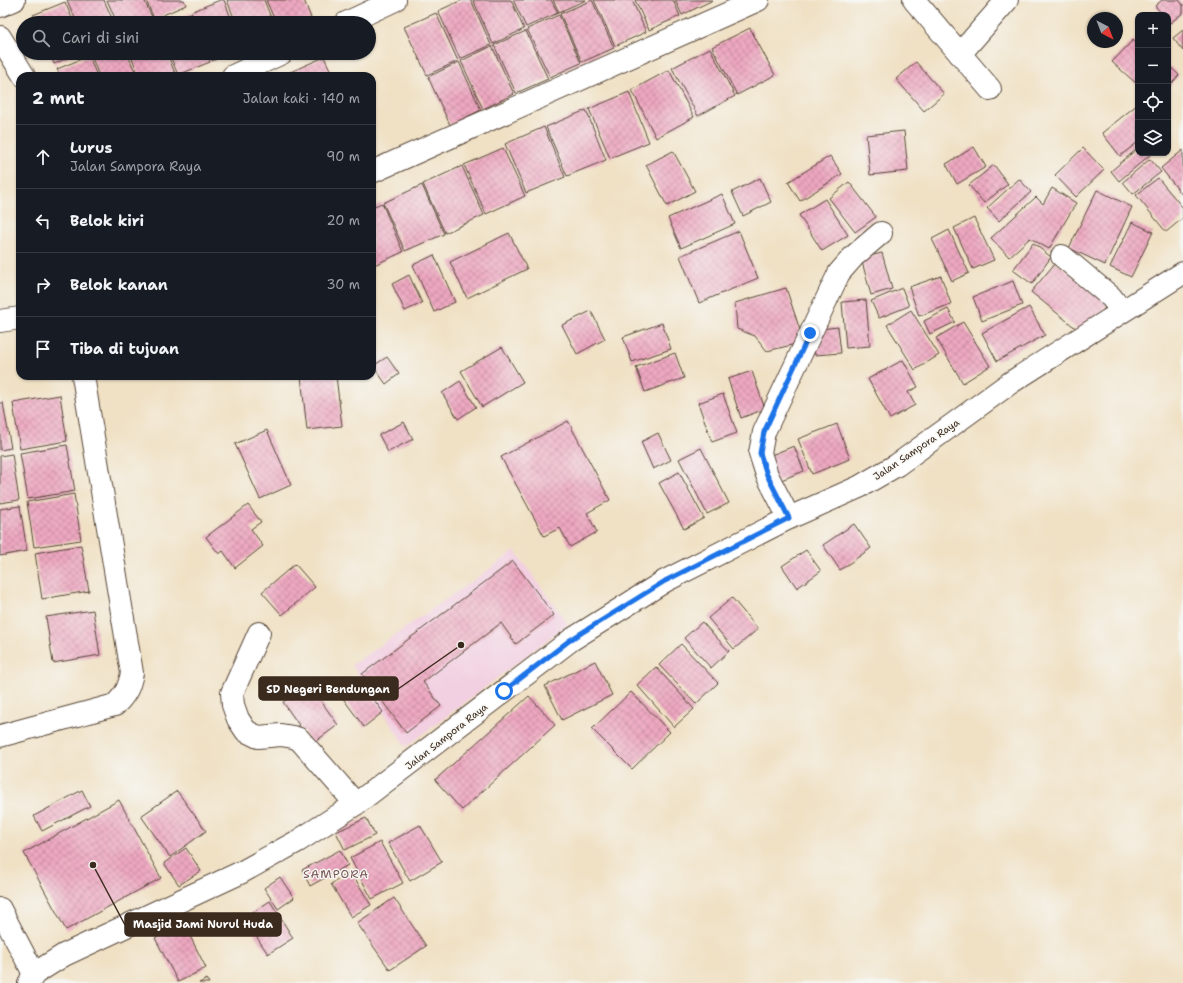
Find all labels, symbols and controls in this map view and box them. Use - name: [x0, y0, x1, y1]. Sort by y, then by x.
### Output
- north arrow: [1087, 12, 1123, 48]
- map controls: [1135, 12, 1171, 156]
- button: +: [1135, 12, 1171, 48]
- search box: [16, 16, 376, 60]
- icon: search: [30, 27, 52, 49]
- text: Cari di sini: [62, 28, 139, 48]
- button: −: [1135, 48, 1171, 84]
- button: locate: [1135, 84, 1171, 120]
- text: 2 mnt: [32, 87, 85, 109]
- text: Jalan kaki · 140 m: [243, 90, 360, 107]
- button: layers: [1135, 120, 1171, 156]
- text: Lurus: [70, 138, 112, 158]
- icon: ahead: [32, 146, 54, 168]
- text: 90 m: [326, 148, 360, 165]
- text: Jalan Sampora Raya: [70, 158, 201, 175]
- icon: left: [32, 210, 54, 232]
- text: Belok kiri: [70, 211, 144, 231]
- text: 20 m: [327, 212, 360, 229]
- icon: right: [32, 274, 54, 296]
- text: Belok kanan: [70, 275, 168, 295]
- text: 30 m: [326, 276, 360, 293]
- route end: [801, 324, 819, 342]
- icon: arrive: [32, 338, 54, 360]
- text: Tiba di tujuan: [70, 339, 179, 359]
- street label: Jalan Sampora Raya: [871, 415, 962, 483]
- callout: SD Negeri Bendungan: [259, 677, 398, 700]
- text: SD Negeri Bendungan: [266, 682, 390, 697]
- route start: [495, 682, 513, 700]
- street label: Jalan Sampora Raya: [403, 700, 491, 773]
- district label: SAMPORA: [303, 866, 369, 882]
- callout: Masjid Jami Nurul Huda: [125, 913, 281, 936]
- text: Masjid Jami Nurul Huda: [133, 917, 273, 932]

